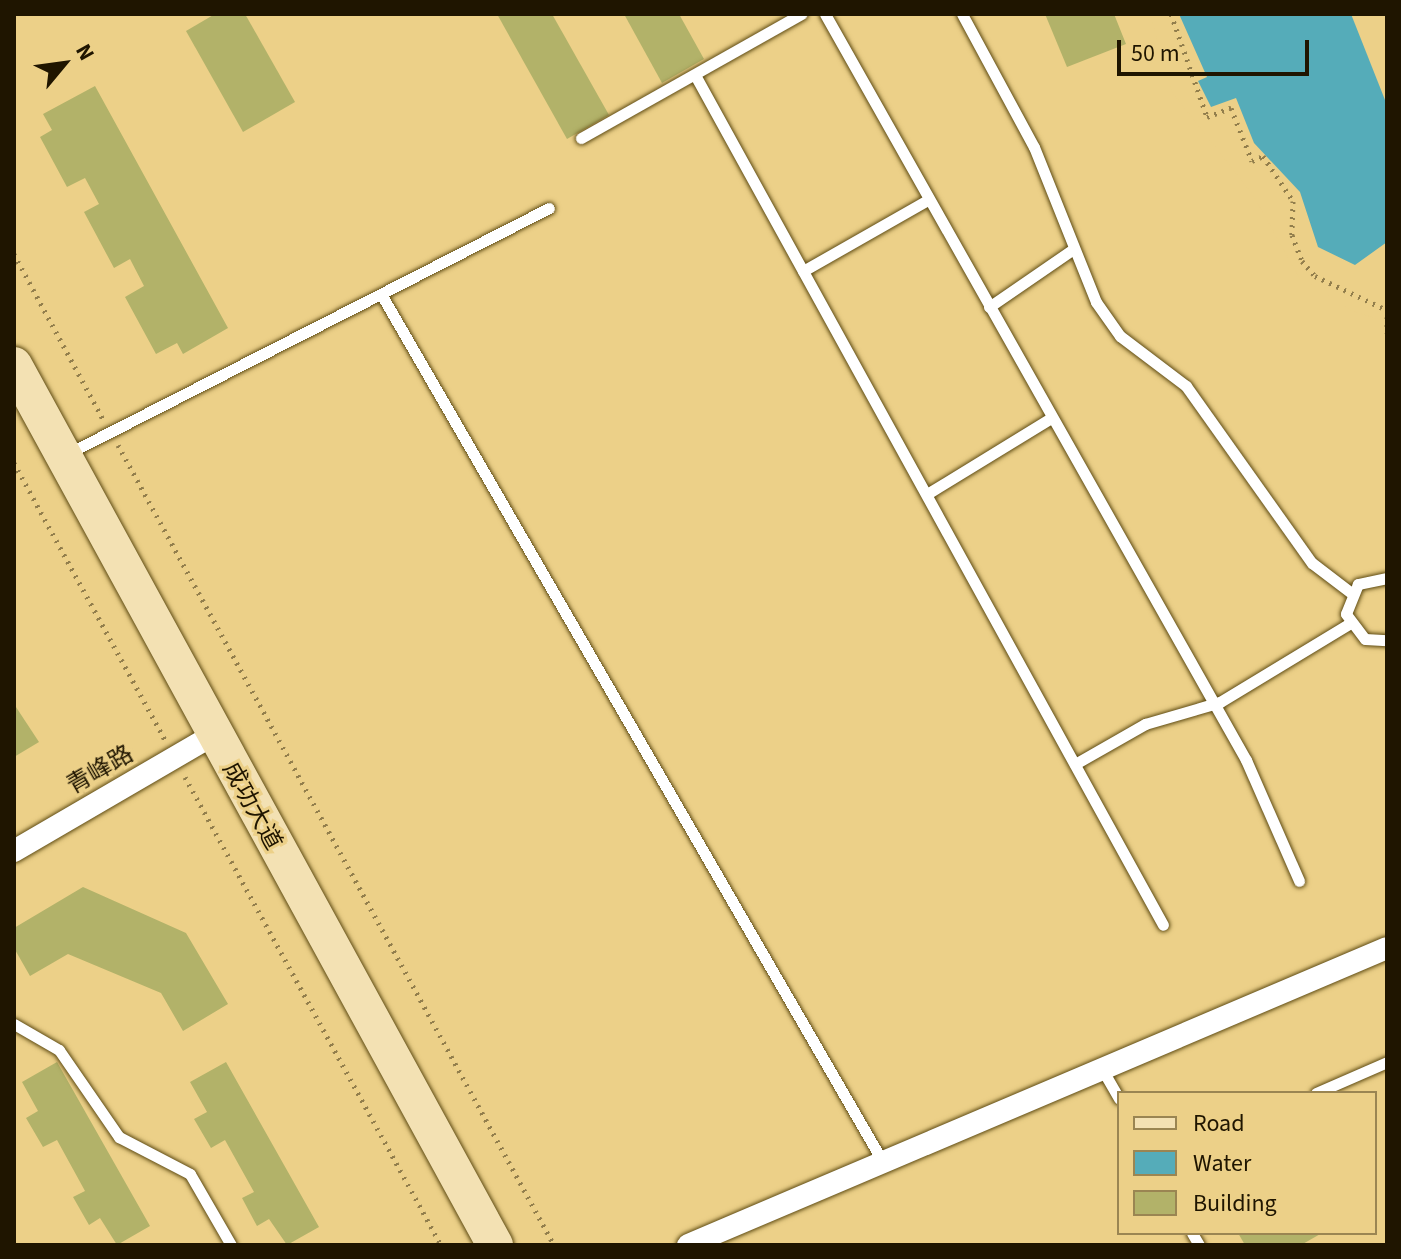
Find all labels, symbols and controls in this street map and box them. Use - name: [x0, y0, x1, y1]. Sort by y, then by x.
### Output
- north arrow: [24, 24, 104, 104]
- scale bar: [1121, 24, 1313, 74]
- text: 50 m: [1131, 36, 1180, 71]
- text: N: [67, 38, 103, 67]
- street label: 青峰路: [62, 740, 138, 800]
- street label: 成功大道: [216, 757, 288, 855]
- legend: [1117, 1091, 1377, 1235]
- text: Road: [1193, 1106, 1245, 1141]
- text: Water: [1193, 1146, 1251, 1181]
- text: Building: [1193, 1186, 1277, 1221]

